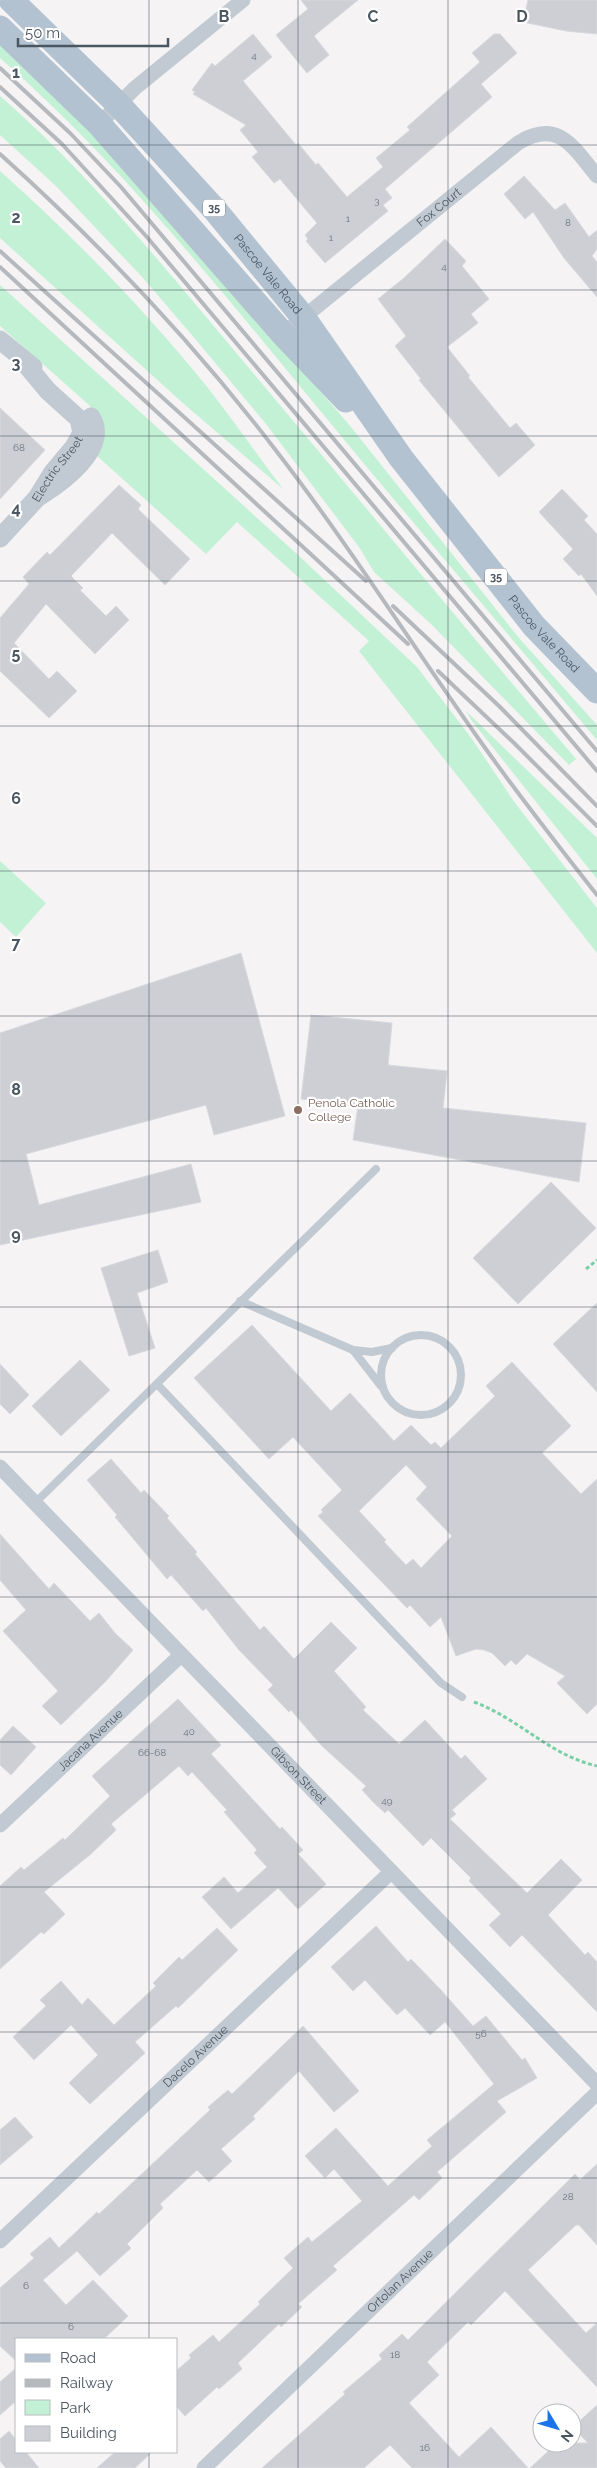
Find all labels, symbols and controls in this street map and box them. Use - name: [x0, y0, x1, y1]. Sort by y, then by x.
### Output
- text: B: [219, 7, 230, 26]
- text: C: [368, 7, 379, 26]
- text: D: [516, 7, 528, 26]
- scale bar: [18, 15, 168, 47]
- text: 50 m: [25, 24, 60, 42]
- house number: 4: [251, 50, 257, 61]
- text: 1: [12, 63, 20, 82]
- street label: Fox Court: [414, 185, 464, 230]
- house number: 3: [374, 195, 380, 206]
- road number: 35: [203, 200, 225, 217]
- text: 2: [11, 208, 21, 227]
- house number: 1: [346, 213, 351, 224]
- house number: 8: [565, 217, 571, 228]
- street label: Pascoe Vale Road: [231, 231, 305, 317]
- house number: 1: [329, 232, 334, 243]
- house number: 4: [441, 261, 447, 272]
- text: 3: [12, 354, 21, 373]
- street label: Electric Street: [29, 434, 86, 505]
- house number: 68: [13, 442, 25, 453]
- text: 4: [11, 499, 21, 518]
- road number: 35: [485, 568, 507, 586]
- street label: Pascoe Vale Road: [505, 593, 582, 676]
- text: 5: [12, 644, 21, 663]
- text: 6: [11, 789, 21, 808]
- text: 7: [12, 934, 21, 953]
- text: 8: [11, 1080, 21, 1099]
- place label: Penola Catholic College: [308, 1096, 395, 1124]
- marker: Penola Catholic College: [292, 1104, 304, 1116]
- text: 9: [11, 1225, 21, 1244]
- street label: Jacana Avenue: [55, 1706, 126, 1774]
- house number: 40: [183, 1726, 195, 1737]
- street label: Gibson Street: [267, 1744, 329, 1807]
- house number: 66-68: [138, 1747, 166, 1758]
- house number: 49: [381, 1795, 393, 1806]
- street label: Dacelo Avenue: [160, 2022, 231, 2090]
- house number: 56: [475, 2028, 487, 2039]
- house number: 28: [562, 2191, 574, 2202]
- street label: Ortolan Avenue: [364, 2246, 436, 2316]
- house number: 6: [23, 2280, 29, 2291]
- house number: 6: [68, 2321, 74, 2332]
- legend: [15, 2338, 178, 2453]
- text: Road: [60, 2349, 96, 2367]
- house number: 18: [390, 2349, 400, 2360]
- text: Railway: [60, 2374, 113, 2392]
- text: Park: [60, 2399, 91, 2417]
- north arrow: [532, 2403, 582, 2453]
- text: Building: [60, 2424, 117, 2442]
- text: N: [558, 2427, 577, 2445]
- house number: 16: [420, 2442, 430, 2453]

